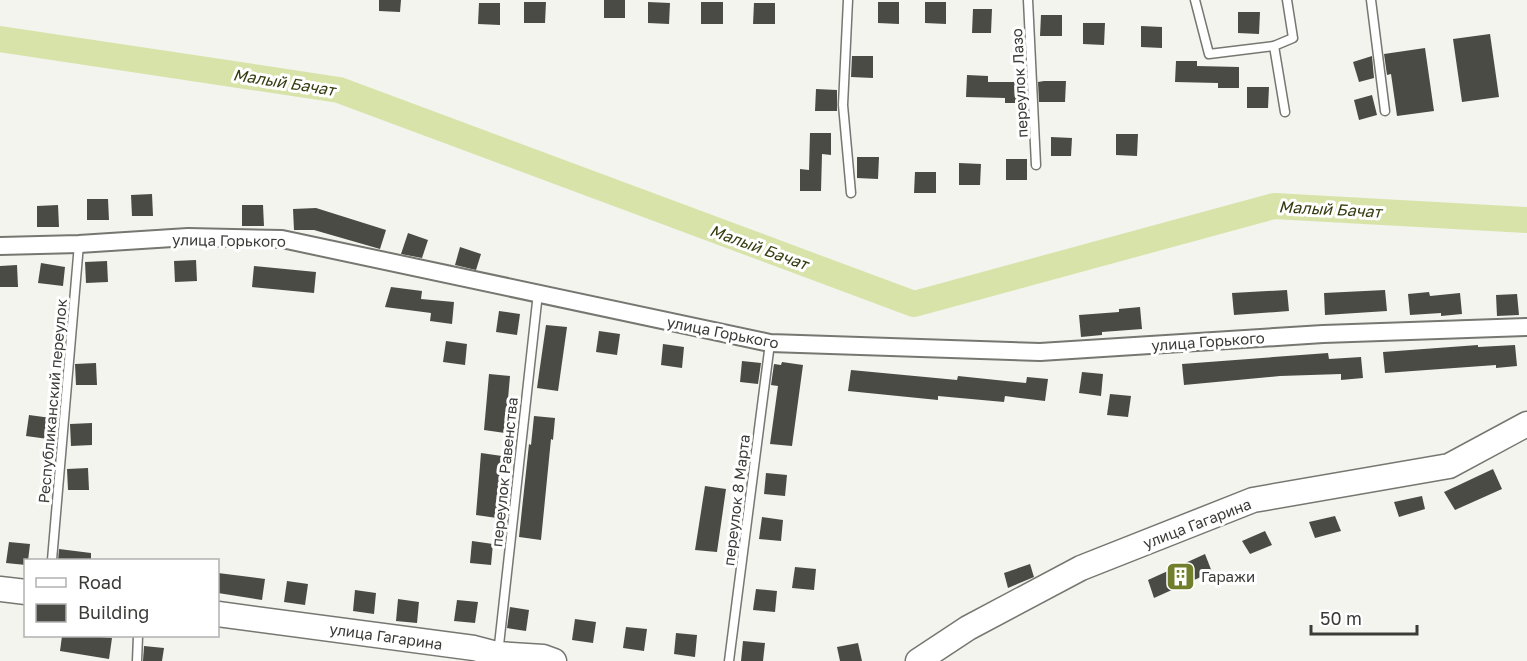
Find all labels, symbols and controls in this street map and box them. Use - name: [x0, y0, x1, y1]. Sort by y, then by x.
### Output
- street label: переулок Лазо: [1007, 28, 1031, 138]
- water label: Малый Бачат: [232, 64, 338, 100]
- water label: Малый Бачат: [1278, 196, 1384, 222]
- water label: Малый Бачат: [707, 220, 813, 275]
- street label: улица Горького: [172, 230, 286, 250]
- street label: Республиканский переулок: [34, 298, 70, 504]
- street label: улица Горького: [666, 312, 780, 352]
- street label: улица Горького: [1151, 328, 1265, 354]
- street label: переулок Равенства: [487, 396, 521, 548]
- street label: переулок 8 Марта: [719, 433, 753, 567]
- street label: улица Гагарина: [1140, 494, 1254, 552]
- legend: [24, 559, 219, 637]
- building icon: Гаражи: [1164, 560, 1196, 592]
- place label: Гаражи: [1201, 567, 1255, 585]
- text: Road: [78, 571, 122, 593]
- scale bar: [1311, 598, 1418, 636]
- text: Building: [78, 601, 149, 623]
- text: 50 m: [1320, 607, 1362, 629]
- street label: улица Гагарина: [328, 619, 444, 653]

